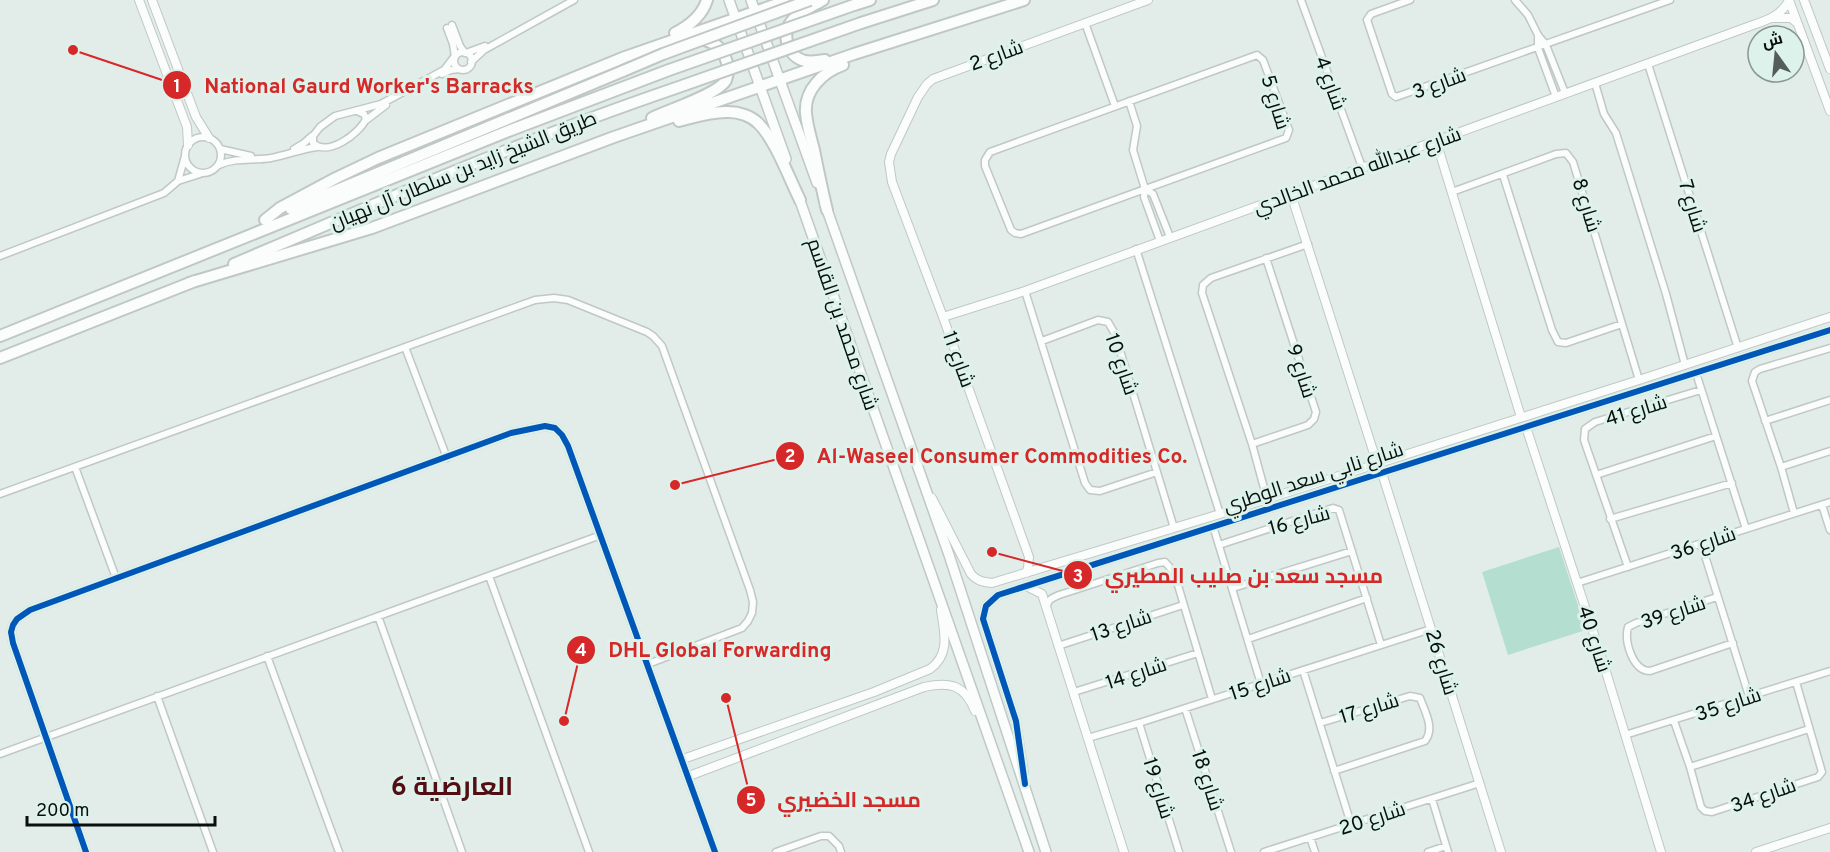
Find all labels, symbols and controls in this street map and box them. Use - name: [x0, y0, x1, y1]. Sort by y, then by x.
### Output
- north arrow: [1746, 24, 1806, 84]
- text: ش: [1760, 29, 1785, 54]
- street label: شارع 2: [966, 35, 1027, 79]
- street label: شارع 4: [1307, 53, 1351, 114]
- street label: شارع 3: [1409, 63, 1470, 107]
- callout: National Gaurd Worker's Barracks: [162, 66, 545, 105]
- street label: شارع 5: [1253, 72, 1295, 133]
- text: National Gaurd Worker's Barracks: [204, 74, 534, 101]
- text: 1: [173, 76, 181, 99]
- street label: طريق الشيخ زايد بن سلطان آل نهيان: [326, 106, 601, 237]
- street label: شارع عبدالله محمد الخالدي: [1249, 120, 1466, 223]
- street label: شارع 8: [1565, 175, 1606, 236]
- street label: شارع 7: [1671, 177, 1711, 236]
- street label: شارع محمد بن القاسم: [799, 235, 883, 414]
- street label: شارع 11: [935, 328, 979, 392]
- street label: شارع 10: [1097, 330, 1143, 399]
- street label: شارع 9: [1279, 341, 1321, 402]
- street label: شارع 41: [1602, 390, 1671, 434]
- callout: Al-Waseel Consumer Commodities Co.: [775, 437, 1200, 476]
- street label: شارع نابي سعد الوطري: [1220, 437, 1407, 521]
- text: Al-Waseel Consumer Commodities Co.: [817, 444, 1187, 471]
- text: 2: [784, 446, 796, 469]
- street label: شارع 16: [1266, 501, 1333, 543]
- street label: شارع 36: [1668, 522, 1740, 568]
- callout: مسجد سعد بن صليب المطيري: [1063, 556, 1395, 595]
- text: مسجد سعد بن صليب المطيري: [1105, 564, 1383, 593]
- text: 3: [1073, 566, 1083, 589]
- street label: شارع 39: [1638, 591, 1710, 637]
- street label: شارع 40: [1570, 603, 1616, 676]
- street label: شارع 13: [1088, 605, 1156, 649]
- street label: شارع 26: [1418, 626, 1462, 699]
- callout: DHL Global Forwarding: [566, 630, 844, 669]
- text: DHL Global Forwarding: [608, 638, 832, 665]
- text: 4: [575, 640, 587, 663]
- street label: شارع 14: [1103, 653, 1171, 697]
- street label: شارع 15: [1226, 664, 1295, 708]
- street label: شارع 35: [1692, 683, 1765, 729]
- street label: شارع 17: [1336, 689, 1403, 731]
- street label: شارع 18: [1184, 747, 1228, 815]
- street label: شارع 19: [1135, 755, 1179, 822]
- district label: العارضية 6: [391, 772, 513, 805]
- street label: شارع 34: [1727, 774, 1800, 820]
- callout: مسجد الخضيري: [736, 780, 933, 819]
- text: مسجد الخضيري: [777, 788, 921, 817]
- scale bar: [27, 789, 214, 827]
- text: 5: [746, 790, 757, 813]
- street label: شارع 20: [1336, 797, 1409, 843]
- text: 200 m: [36, 800, 89, 823]

